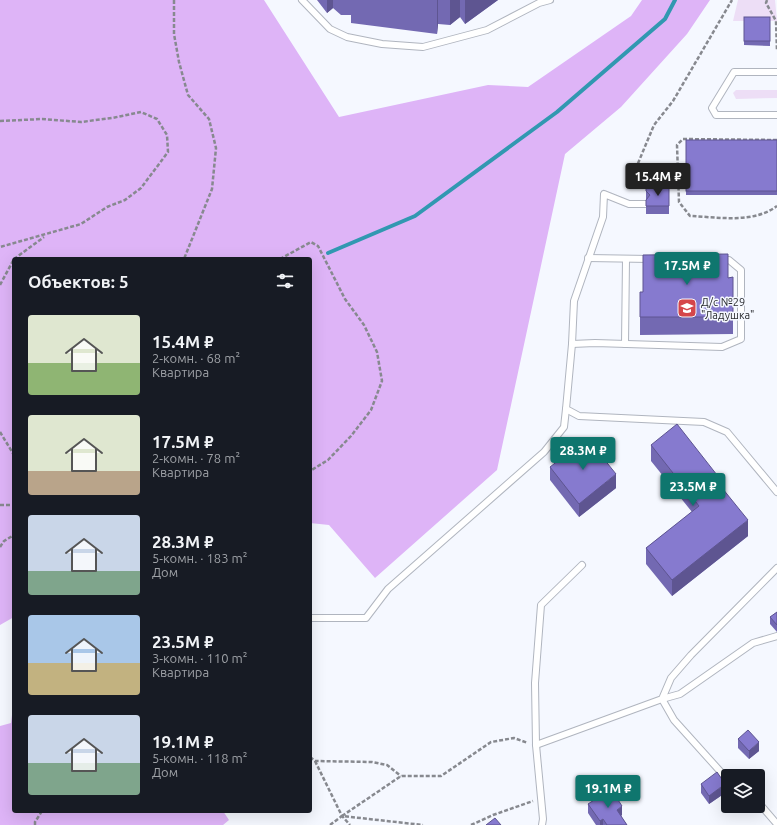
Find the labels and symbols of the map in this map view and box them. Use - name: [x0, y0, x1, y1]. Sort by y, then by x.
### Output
- pin: 15.4M ₽: [621, 163, 695, 197]
- pin: 17.5M ₽: [650, 252, 724, 286]
- place label: Д/с №29 "Ладушка": [701, 296, 754, 321]
- school or university icon: Д/с №29 "Ладушка": [676, 297, 698, 319]
- pin: 28.3M ₽: [546, 437, 620, 471]
- pin: 23.5M ₽: [656, 473, 730, 507]
- pin: 19.1M ₽: [571, 775, 645, 809]

